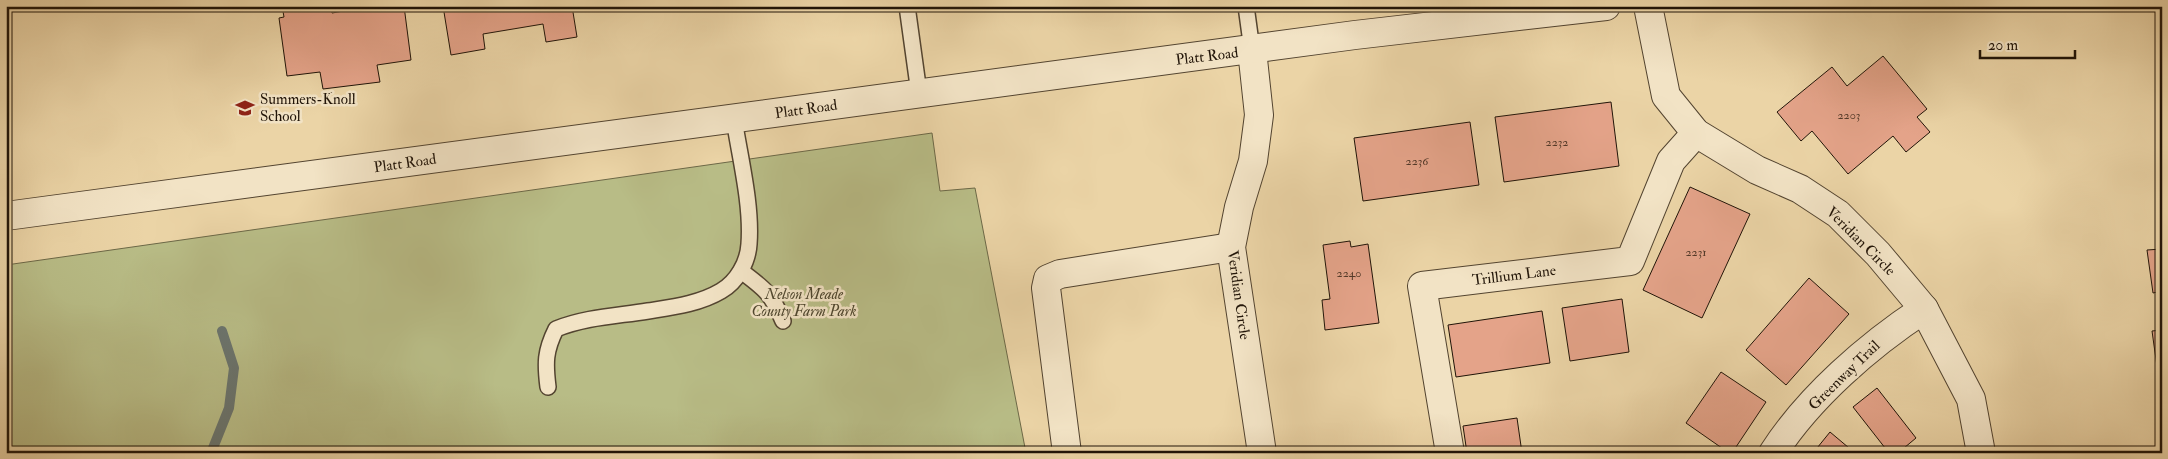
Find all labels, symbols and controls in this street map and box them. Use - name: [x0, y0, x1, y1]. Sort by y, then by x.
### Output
- scale bar: [1980, 28, 2076, 60]
- text: 20 m: [1988, 36, 2018, 55]
- street label: Platt Road: [1175, 43, 1240, 70]
- place label: Summers-Knoll School: [260, 90, 356, 126]
- street label: Platt Road: [774, 96, 839, 123]
- school or university icon: Summers-Knoll School: [234, 97, 256, 119]
- house number: 2203: [1838, 108, 1860, 123]
- house number: 2232: [1546, 135, 1568, 150]
- street label: Platt Road: [373, 150, 438, 177]
- house number: 2236: [1406, 154, 1429, 169]
- street label: Veridian Circle: [1822, 203, 1899, 280]
- house number: 2231: [1685, 245, 1707, 260]
- street label: Veridian Circle: [1223, 249, 1254, 341]
- street label: Trillium Lane: [1471, 261, 1557, 290]
- house number: 2240: [1337, 266, 1361, 281]
- park label: Nelson Meade County Farm Park: [751, 285, 857, 321]
- street label: Greenway Trail: [1805, 336, 1884, 414]

